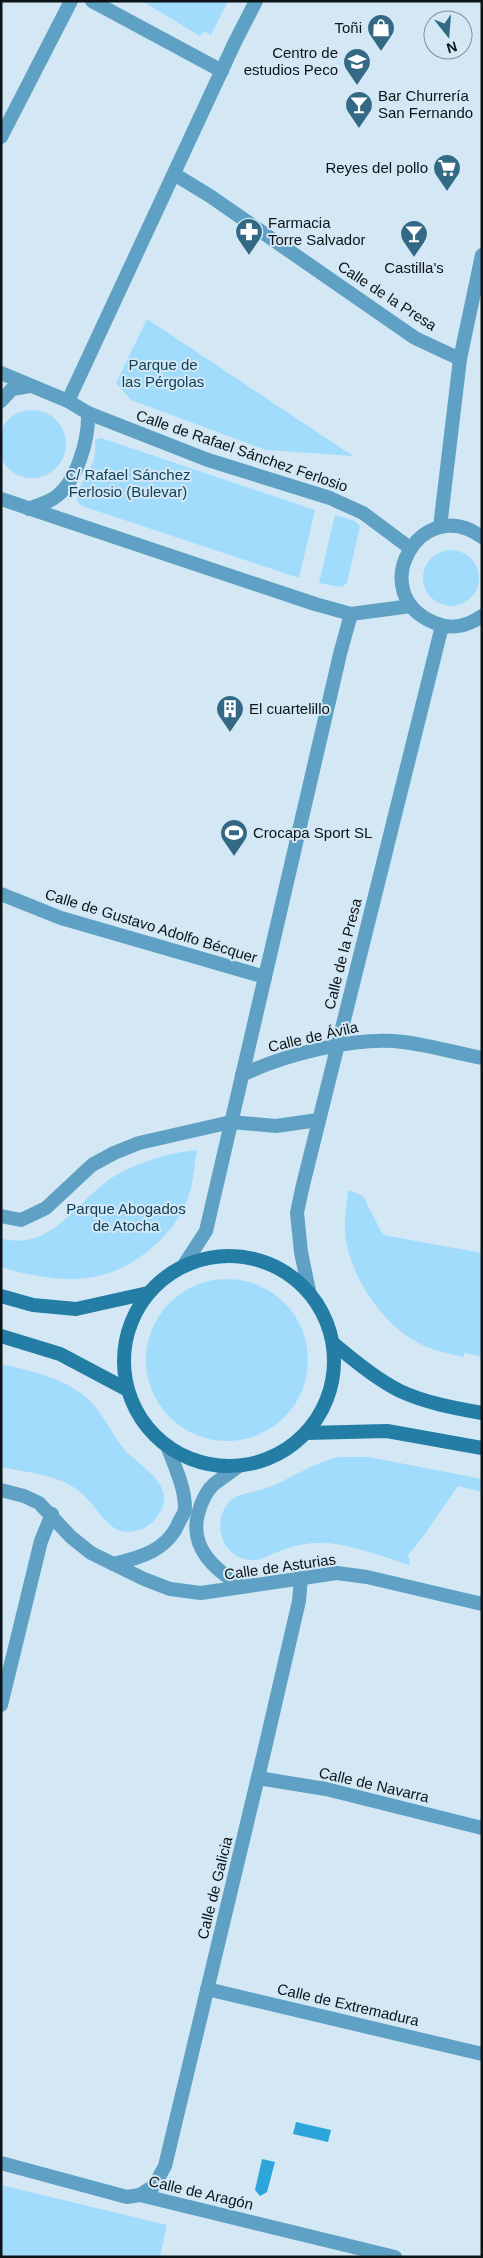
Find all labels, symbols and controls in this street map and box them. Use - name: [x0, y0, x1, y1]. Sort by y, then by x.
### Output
- north arrow: [423, 10, 473, 60]
- shop icon: Toñi: [366, 13, 396, 52]
- place label: Toñi: [334, 19, 362, 36]
- text: N: [445, 38, 459, 57]
- place label: Centro de estudios Peco: [244, 44, 338, 78]
- school or university icon: Centro de estudios Peco: [342, 47, 372, 86]
- place label: Bar Churrería San Fernando: [378, 87, 473, 121]
- bar icon: Bar Churrería San Fernando: [344, 90, 374, 129]
- supermarket icon: Reyes del pollo: [432, 153, 462, 192]
- place label: Reyes del pollo: [325, 159, 428, 176]
- place label: Farmacia Torre Salvador: [268, 214, 366, 248]
- pharmacy icon: Farmacia Torre Salvador: [234, 217, 264, 256]
- bar icon: Castilla's: [399, 219, 429, 258]
- street label: Calle de la Presa: [335, 257, 440, 334]
- place label: Castilla's: [384, 259, 444, 276]
- park label: Parque de las Pérgolas: [122, 356, 204, 390]
- street label: Calle de Rafael Sánchez Ferlosio: [134, 406, 350, 495]
- park label: C/ Rafael Sánchez Ferlosio (Bulevar): [65, 466, 191, 500]
- building icon: El cuartelillo: [215, 694, 245, 733]
- place label: El cuartelillo: [249, 700, 330, 717]
- sports icon: Crocapa Sport SL: [219, 818, 249, 857]
- place label: Crocapa Sport SL: [253, 824, 372, 841]
- street label: Calle de Gustavo Adolfo Bécquer: [43, 885, 259, 966]
- street label: Calle de la Presa: [320, 896, 365, 1011]
- street label: Calle de Ávila: [266, 1018, 360, 1055]
- park label: Parque Abogados de Atocha: [66, 1200, 186, 1234]
- street label: Calle de Asturias: [223, 1550, 337, 1583]
- street label: Calle de Navarra: [317, 1764, 431, 1806]
- street label: Calle de Galicia: [194, 1834, 236, 1941]
- street label: Calle de Extremadura: [276, 1980, 421, 2029]
- street label: Calle de Aragón: [147, 2172, 255, 2213]

